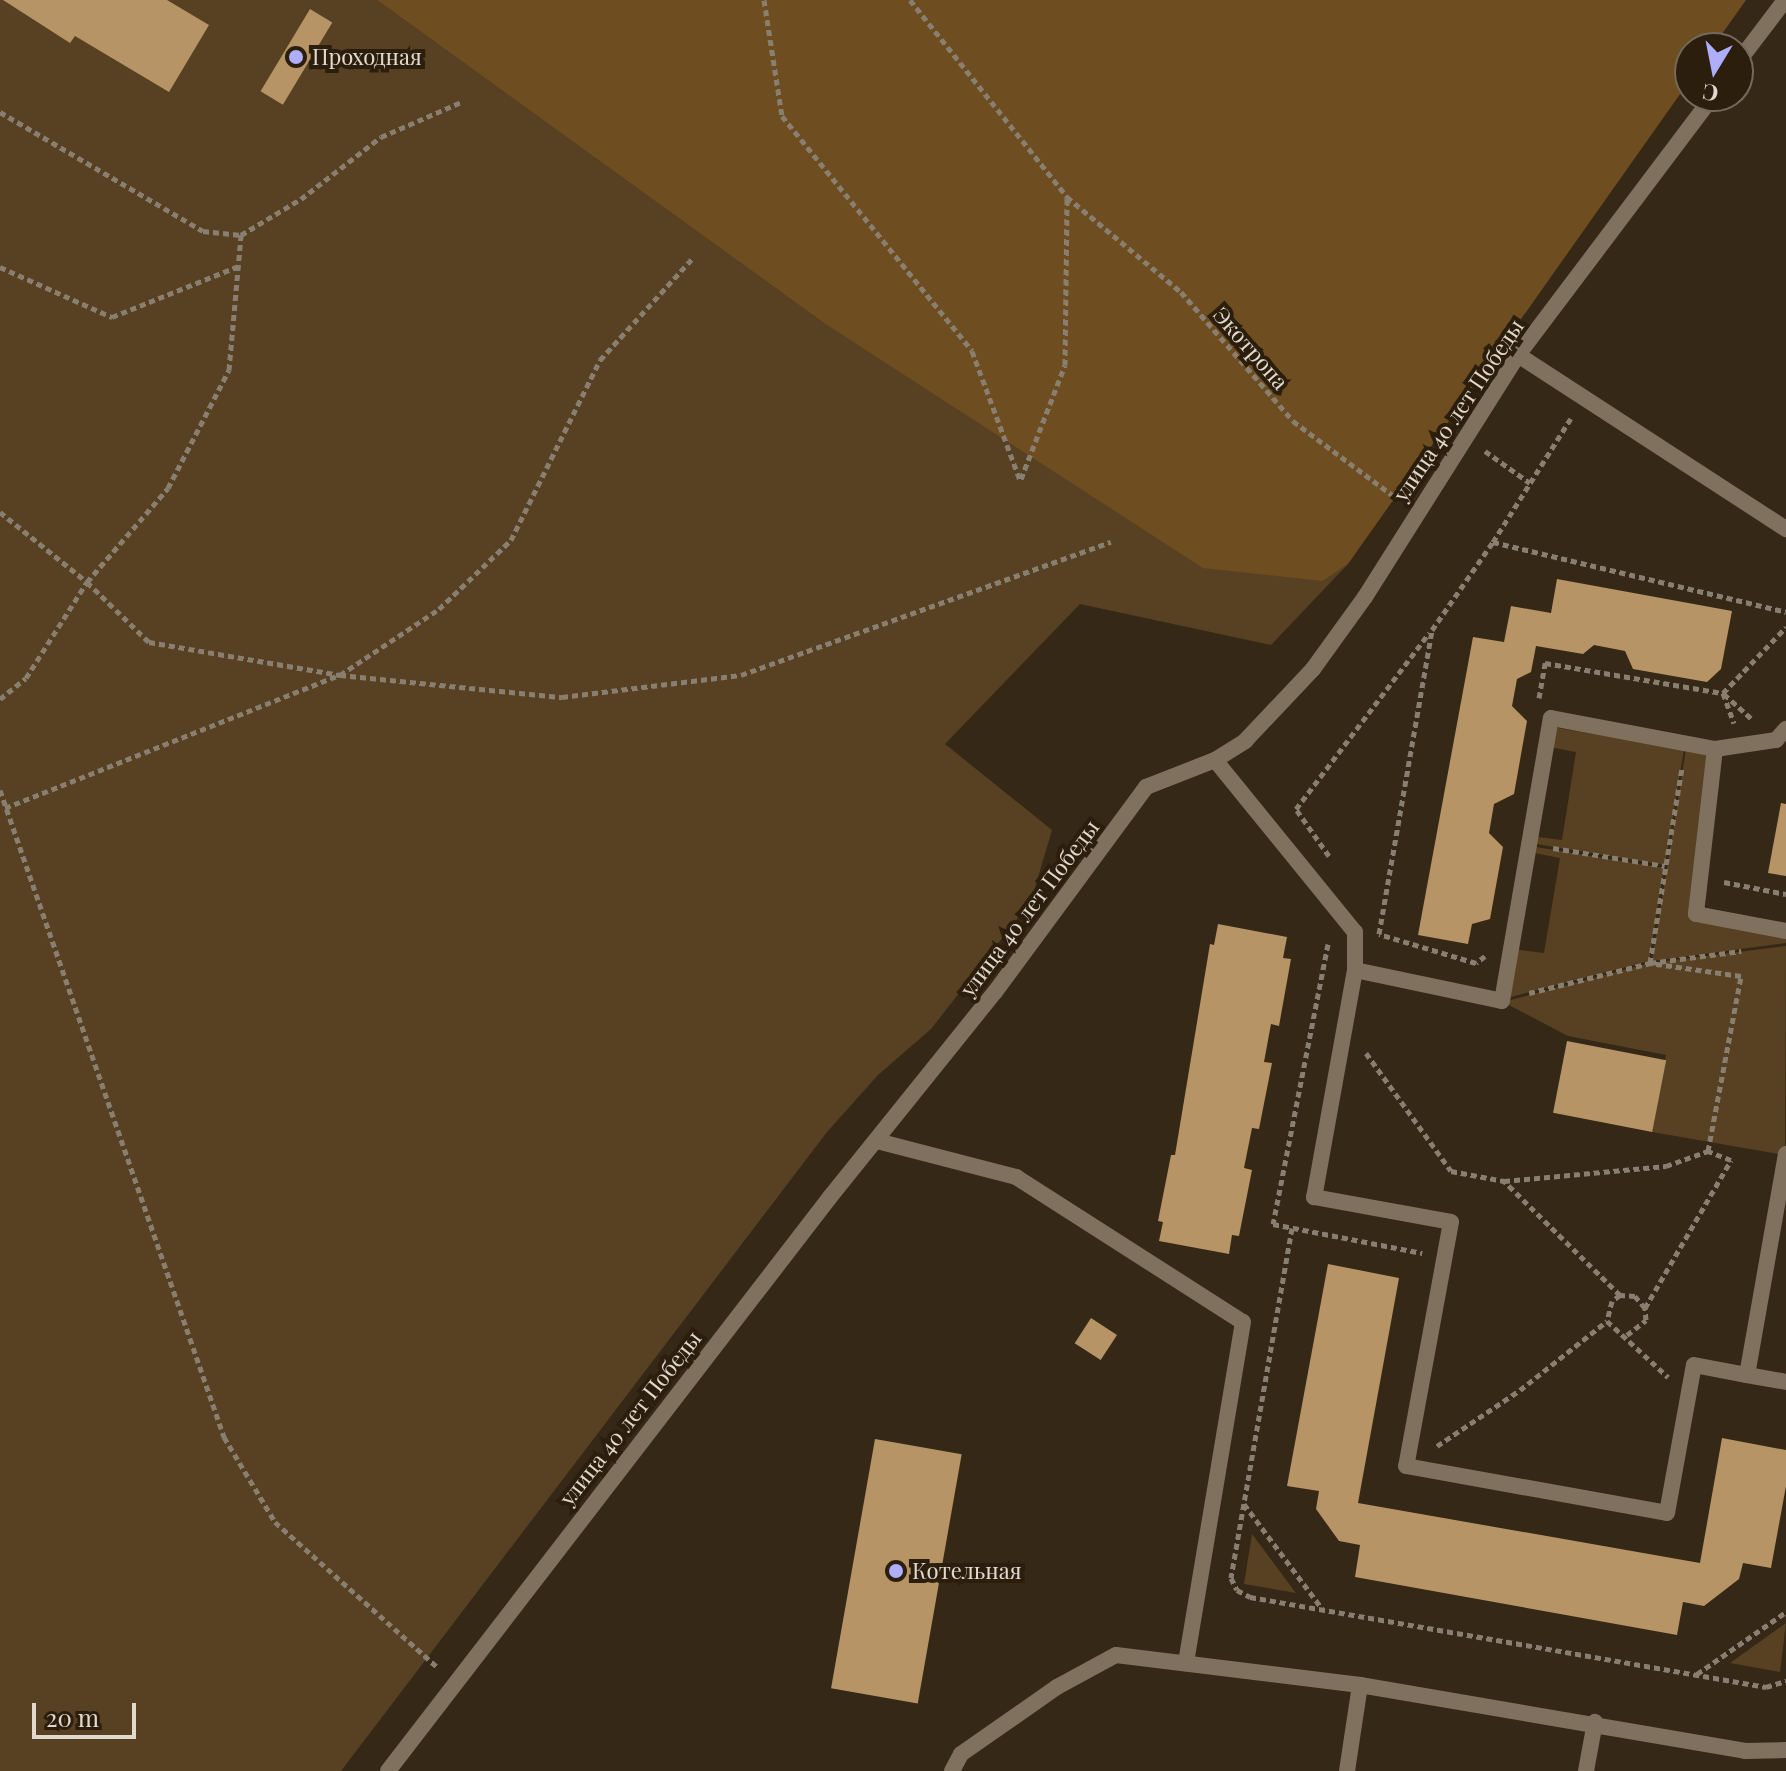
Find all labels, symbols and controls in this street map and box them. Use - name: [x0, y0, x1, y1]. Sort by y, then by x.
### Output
- north arrow: [1674, 32, 1754, 112]
- place label: Проходная: [312, 44, 422, 70]
- marker: Проходная: [287, 48, 305, 66]
- text: С: [1700, 78, 1720, 110]
- street label: Экотропа: [1208, 301, 1294, 395]
- street label: улица 40 лет Победы: [1387, 314, 1529, 506]
- street label: улица 40 лет Победы: [954, 814, 1104, 1002]
- street label: улица 40 лет Победы: [553, 1325, 707, 1511]
- place label: Котельная: [912, 1558, 1021, 1584]
- marker: Котельная: [887, 1562, 905, 1580]
- scale bar: [36, 1687, 140, 1737]
- text: 20 m: [46, 1701, 99, 1733]

